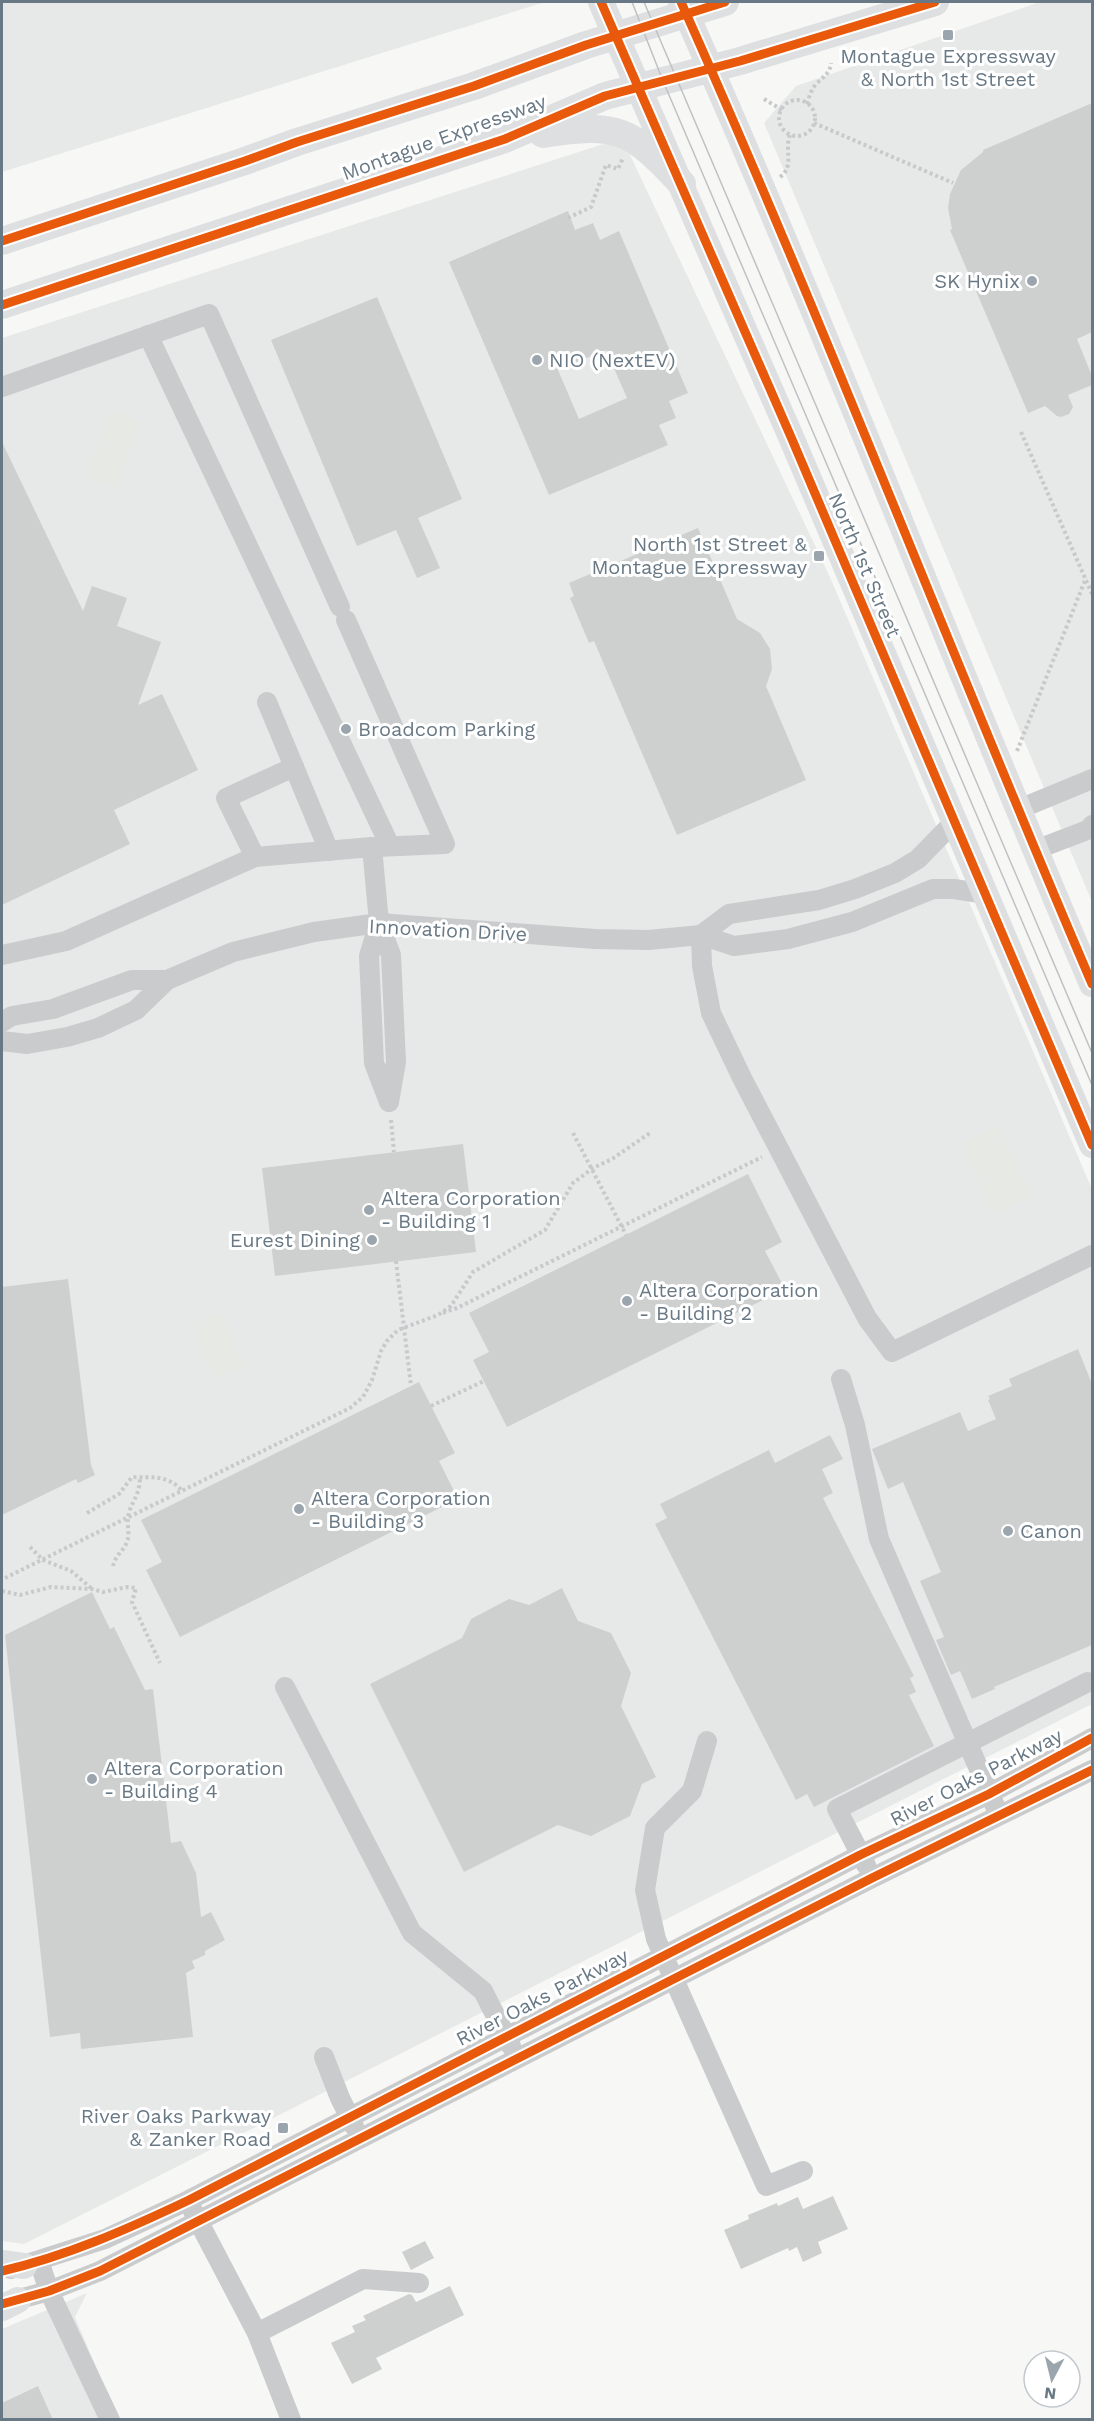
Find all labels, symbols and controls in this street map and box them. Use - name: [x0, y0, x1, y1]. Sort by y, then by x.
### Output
- marker: Montague Expressway & North 1st Street: [941, 28, 955, 42]
- place label: Montague Expressway & North 1st Street: [840, 44, 1056, 91]
- street label: Montague Expressway: [339, 89, 550, 185]
- place label: SK Hynix: [934, 269, 1020, 293]
- marker: SK Hynix: [1025, 274, 1039, 288]
- place label: NIO (NextEV): [549, 348, 676, 372]
- marker: NIO (NextEV): [530, 353, 544, 367]
- street label: North 1st Street: [824, 489, 907, 642]
- place label: North 1st Street & Montague Expressway: [591, 532, 808, 579]
- marker: North 1st Street & Montague Expressway: [812, 549, 826, 563]
- place label: Broadcom Parking: [358, 717, 536, 741]
- marker: Broadcom Parking: [339, 722, 353, 736]
- street label: Innovation Drive: [368, 914, 528, 946]
- place label: Altera Corporation - Building 1: [381, 1186, 561, 1233]
- marker: Altera Corporation - Building 1: [362, 1203, 376, 1217]
- place label: Eurest Dining: [230, 1228, 360, 1252]
- marker: Eurest Dining: [365, 1233, 379, 1247]
- place label: Altera Corporation - Building 2: [639, 1278, 819, 1325]
- marker: Altera Corporation - Building 2: [620, 1294, 634, 1308]
- place label: Altera Corporation - Building 3: [311, 1486, 491, 1533]
- marker: Altera Corporation - Building 3: [292, 1502, 306, 1516]
- place label: Canon: [1020, 1519, 1082, 1543]
- marker: Canon: [1001, 1524, 1015, 1538]
- street label: River Oaks Parkway: [886, 1723, 1067, 1831]
- place label: Altera Corporation - Building 4: [104, 1756, 284, 1803]
- marker: Altera Corporation - Building 4: [85, 1772, 99, 1786]
- street label: River Oaks Parkway: [452, 1943, 633, 2051]
- place label: River Oaks Parkway & Zanker Road: [81, 2104, 272, 2151]
- marker: River Oaks Parkway & Zanker Road: [276, 2121, 290, 2135]
- north arrow: [1022, 2349, 1082, 2409]
- text: N: [1043, 2383, 1057, 2404]

